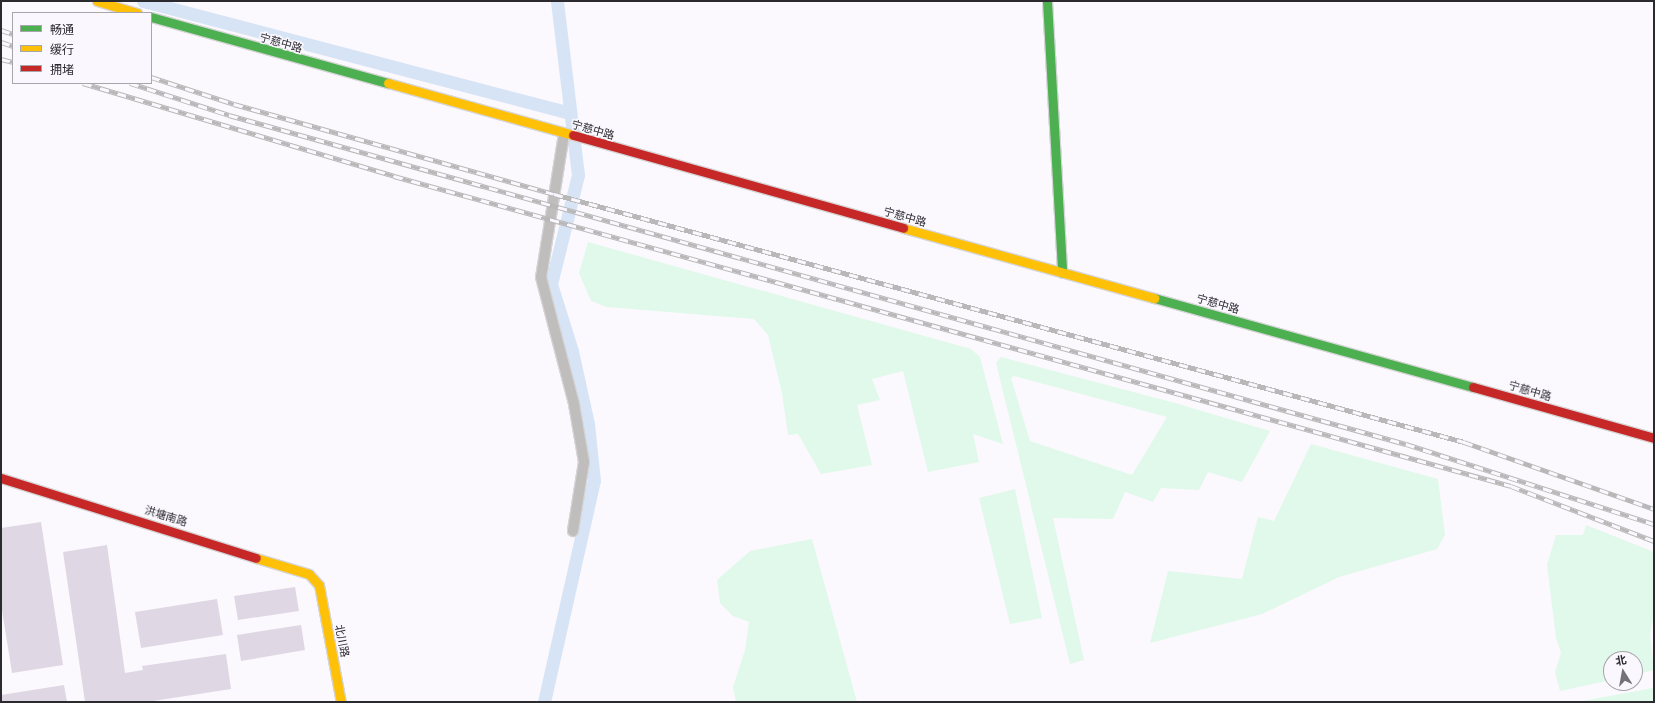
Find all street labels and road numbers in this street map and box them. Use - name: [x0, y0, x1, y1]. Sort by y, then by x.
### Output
- street label: 宁慈中路: [258, 31, 304, 55]
- street label: 宁慈中路: [570, 118, 616, 142]
- street label: 宁慈中路: [882, 205, 928, 229]
- street label: 宁慈中路: [1195, 292, 1241, 316]
- street label: 宁慈中路: [1507, 379, 1553, 403]
- street label: 洪塘南路: [143, 503, 189, 529]
- street label: 北川路: [332, 624, 352, 658]

